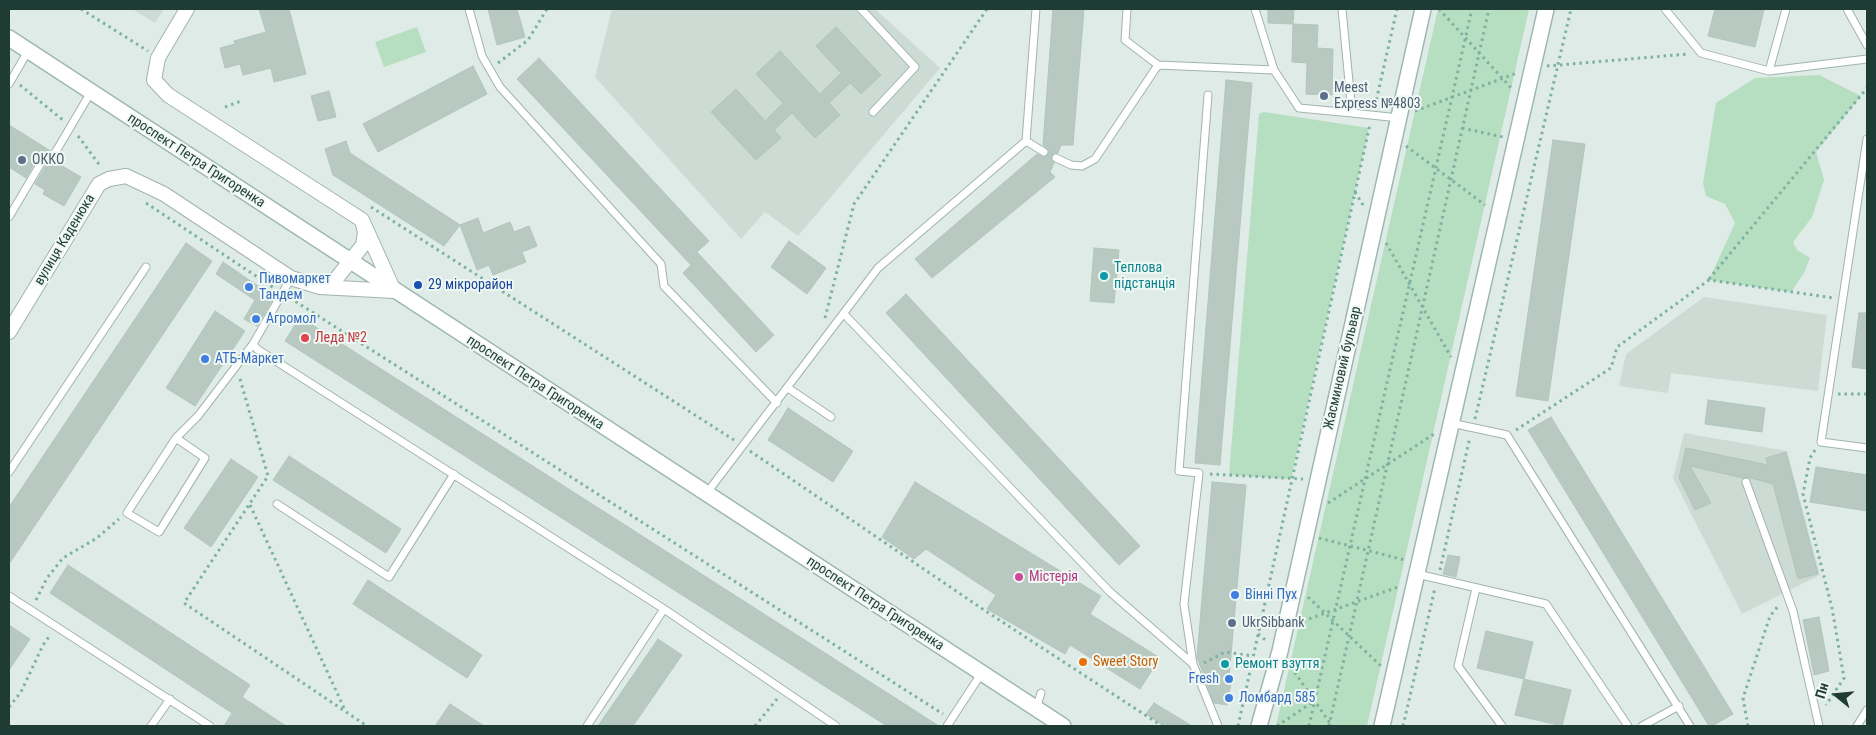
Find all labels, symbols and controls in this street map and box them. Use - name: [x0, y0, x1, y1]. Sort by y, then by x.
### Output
- place label: Meest Express №4803: [1334, 80, 1421, 112]
- marker: Meest Express №4803: [1318, 90, 1330, 102]
- street label: проспект Петра Григоренка: [124, 110, 268, 212]
- place label: ОККО: [32, 152, 64, 168]
- marker: ОККО: [16, 154, 28, 166]
- street label: вулиця Каденюка: [31, 191, 99, 289]
- place label: Теплова підстанція: [1114, 260, 1175, 292]
- marker: Теплова підстанція: [1098, 270, 1110, 282]
- place label: Пивомаркет Тандем: [259, 271, 331, 304]
- place label: 29 мікрорайон: [428, 277, 513, 293]
- marker: 29 мікрорайон: [412, 279, 424, 291]
- marker: Пивомаркет Тандем: [243, 281, 255, 293]
- street label: Жасминовий бульвар: [1321, 305, 1365, 431]
- place label: Агромол: [266, 311, 316, 327]
- marker: Агромол: [250, 313, 262, 325]
- place label: Леда №2: [315, 330, 367, 346]
- marker: Леда №2: [299, 332, 311, 344]
- street label: проспект Петра Григоренка: [463, 332, 607, 434]
- place label: АТБ-Маркет: [215, 351, 284, 367]
- marker: АТБ-Маркет: [199, 353, 211, 365]
- street label: проспект Петра Григоренка: [803, 553, 947, 655]
- place label: Містерія: [1029, 569, 1078, 585]
- marker: Містерія: [1013, 571, 1025, 583]
- place label: Вінні Пух: [1245, 587, 1297, 603]
- marker: Вінні Пух: [1229, 589, 1241, 601]
- place label: UkrSibbank: [1242, 615, 1305, 631]
- marker: UkrSibbank: [1226, 617, 1238, 629]
- place label: Sweet Story: [1093, 654, 1158, 670]
- marker: Sweet Story: [1077, 656, 1089, 668]
- place label: Ремонт взуття: [1235, 656, 1319, 672]
- marker: Ремонт взуття: [1219, 658, 1231, 670]
- north arrow: [1811, 670, 1861, 720]
- place label: Fresh: [1189, 671, 1219, 687]
- marker: Fresh: [1223, 673, 1235, 685]
- text: Пн: [1812, 681, 1832, 700]
- place label: Ломбард 585: [1239, 690, 1315, 706]
- marker: Ломбард 585: [1223, 692, 1235, 704]

